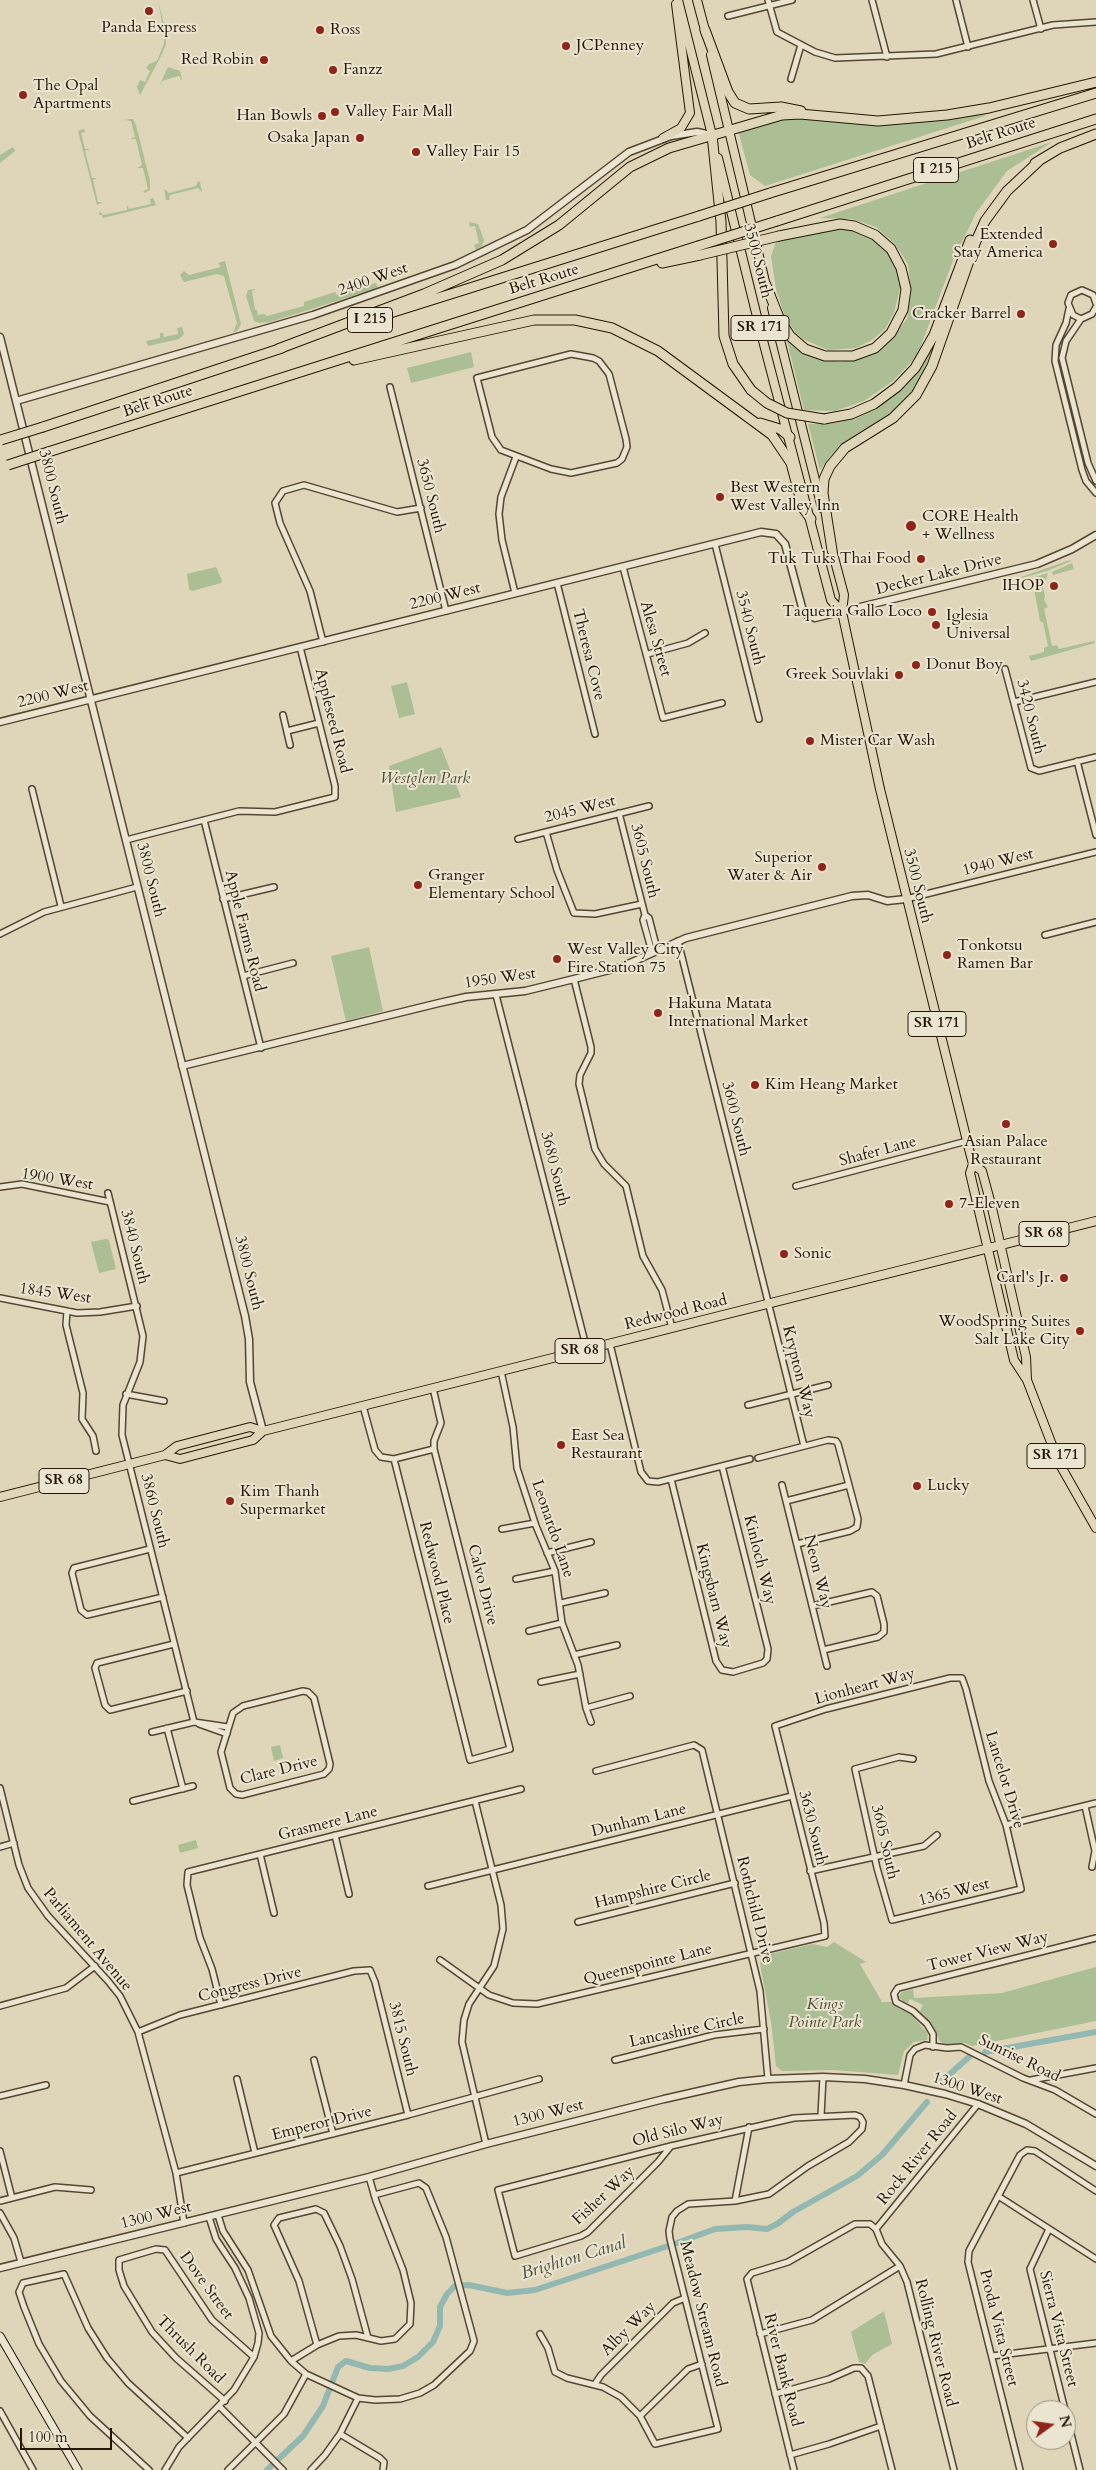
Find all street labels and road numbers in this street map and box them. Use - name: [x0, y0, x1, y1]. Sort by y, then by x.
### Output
- street label: Belt Route: [964, 114, 1038, 154]
- road number: I 215: [914, 158, 958, 182]
- street label: 3500 South: [738, 222, 776, 300]
- street label: 2400 West: [336, 259, 410, 301]
- street label: Belt Route: [507, 260, 581, 300]
- road number: I 215: [348, 308, 392, 332]
- road number: SR 171: [731, 316, 789, 340]
- street label: Belt Route: [121, 382, 195, 422]
- street label: 3800 South: [33, 448, 71, 526]
- street label: 3650 South: [411, 457, 449, 535]
- street label: Decker Lake Drive: [874, 550, 1004, 600]
- street label: 2200 West: [408, 579, 482, 615]
- street label: 3540 South: [730, 589, 768, 667]
- street label: Alesa Street: [635, 599, 675, 679]
- street label: Theresa Cove: [567, 607, 609, 703]
- street label: Appleseed Road: [310, 666, 354, 776]
- street label: 2200 West: [16, 677, 90, 713]
- street label: 3420 South: [1011, 678, 1049, 756]
- street label: 2045 West: [543, 792, 617, 828]
- street label: 3605 South: [625, 822, 663, 900]
- street label: 3800 South: [131, 841, 169, 919]
- street label: 1940 West: [961, 845, 1035, 881]
- street label: 3500 South: [898, 847, 936, 925]
- street label: Apple Farms Road: [220, 868, 268, 994]
- street label: 1950 West: [463, 964, 537, 994]
- road number: SR 171: [908, 1012, 966, 1036]
- street label: 3600 South: [716, 1080, 754, 1158]
- street label: 3680 South: [535, 1130, 573, 1208]
- street label: Shafer Lane: [837, 1133, 919, 1171]
- street label: 1900 West: [20, 1165, 94, 1195]
- street label: 3840 South: [115, 1208, 153, 1286]
- road number: SR 68: [1019, 1222, 1069, 1246]
- street label: 3800 South: [229, 1234, 267, 1312]
- street label: 1845 West: [18, 1279, 92, 1309]
- street label: Redwood Road: [623, 1291, 729, 1335]
- street label: Krypton Way: [777, 1324, 819, 1420]
- road number: SR 68: [555, 1338, 605, 1364]
- road number: SR 171: [1027, 1444, 1085, 1468]
- road number: SR 68: [39, 1468, 89, 1494]
- street label: 3860 South: [135, 1472, 173, 1550]
- street label: Leonardo Lane: [526, 1478, 578, 1580]
- street label: Kinloch Way: [739, 1513, 779, 1607]
- street label: Redwood Place: [414, 1520, 458, 1626]
- street label: Neon Way: [798, 1533, 836, 1611]
- street label: Kingsbarn Way: [691, 1541, 735, 1651]
- street label: Calvo Drive: [463, 1542, 501, 1628]
- street label: Lionheart Way: [813, 1664, 917, 1710]
- street label: Lancelot Drive: [980, 1729, 1028, 1831]
- street label: Clare Drive: [238, 1752, 320, 1790]
- street label: 3630 South: [793, 1789, 831, 1867]
- street label: Dunham Lane: [589, 1800, 689, 1842]
- street label: Grasmere Lane: [276, 1802, 380, 1846]
- street label: 3605 South: [866, 1803, 902, 1881]
- street label: Rothchild Drive: [731, 1854, 777, 1966]
- street label: Hampshire Circle: [593, 1866, 713, 1914]
- street label: 1365 West: [917, 1875, 991, 1911]
- street label: Parliament Avenue: [38, 1884, 136, 1996]
- street label: Tower View Way: [925, 1928, 1051, 1976]
- street label: Queenspointe Lane: [582, 1940, 714, 1990]
- street label: Congress Drive: [196, 1963, 304, 2007]
- street label: 3815 South: [383, 2000, 421, 2078]
- street label: Lancashire Circle: [628, 2009, 746, 2053]
- street label: Sunrise Road: [975, 2031, 1063, 2087]
- street label: 1300 West: [930, 2069, 1004, 2109]
- street label: 1300 West: [511, 2096, 585, 2132]
- street label: Emperor Drive: [270, 2102, 374, 2146]
- street label: Rock River Road: [874, 2107, 962, 2209]
- street label: Old Silo Way: [630, 2110, 726, 2152]
- street label: Fisher Way: [569, 2162, 639, 2230]
- street label: 1300 West: [119, 2198, 193, 2234]
- street label: Meadow Stream Road: [675, 2239, 729, 2389]
- street label: Dove Street: [175, 2248, 237, 2324]
- street label: Proda Vista Street: [974, 2267, 1022, 2389]
- street label: Sierra Vista Street: [1034, 2269, 1082, 2389]
- street label: Rolling River Road: [910, 2277, 960, 2409]
- street label: Alby Way: [598, 2298, 660, 2360]
- street label: River Bank Road: [759, 2311, 805, 2429]
- street label: Thrush Road: [152, 2312, 228, 2388]

